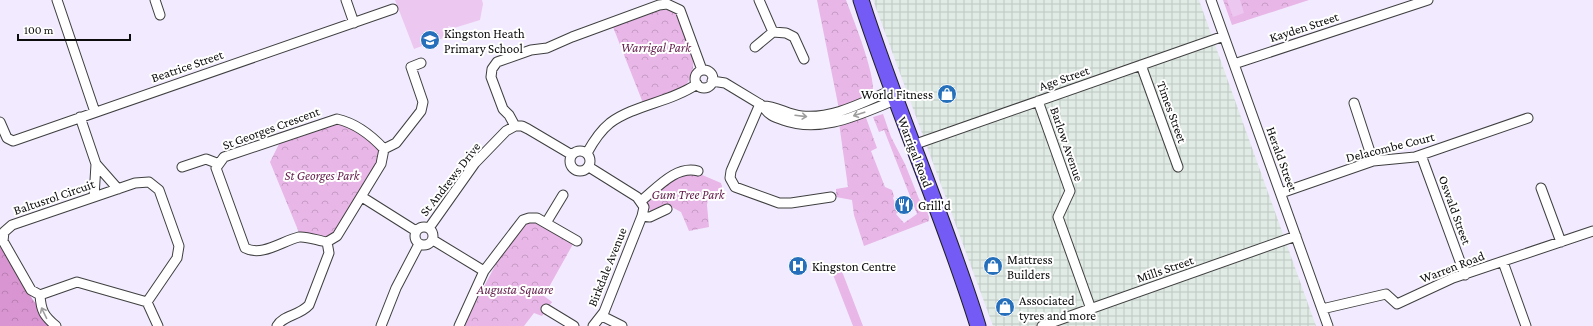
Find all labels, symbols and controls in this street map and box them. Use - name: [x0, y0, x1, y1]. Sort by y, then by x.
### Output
- street label: Kayden Street: [1268, 9, 1341, 45]
- scale bar: [18, 16, 130, 42]
- text: 100 m: [24, 23, 54, 37]
- place label: Kingston Heath Primary School: [444, 26, 525, 56]
- school or university icon: Kingston Heath Primary School: [419, 29, 441, 51]
- park label: Warrigal Park: [621, 40, 692, 55]
- street label: Beatrice Street: [149, 46, 226, 85]
- street label: Age Street: [1037, 62, 1092, 94]
- street label: Times Street: [1154, 79, 1190, 146]
- shop icon: World Fitness: [936, 83, 958, 105]
- place label: World Fitness: [861, 87, 933, 102]
- street label: St Georges Crescent: [220, 103, 322, 153]
- street label: Barlow Avenue: [1047, 105, 1087, 183]
- one-way arrow: [853, 111, 866, 118]
- one-way arrow: [794, 112, 807, 120]
- street label: Warrigal Road: [895, 115, 935, 190]
- street label: Herald Street: [1263, 125, 1301, 194]
- street label: Delacombe Court: [1344, 129, 1437, 165]
- street label: St Andrews Drive: [417, 139, 484, 219]
- park label: St Georges Park: [285, 168, 361, 183]
- street label: Oswald Street: [1436, 173, 1475, 247]
- street label: Baltusrol Circuit: [11, 176, 97, 218]
- park label: Gum Tree Park: [652, 187, 726, 202]
- restaurant icon: Grill'd: [893, 194, 915, 216]
- place label: Grill'd: [918, 198, 951, 213]
- street label: Birkdale Avenue: [584, 225, 630, 309]
- street label: Warren Road: [1418, 248, 1486, 286]
- place label: Mattress Builders: [1007, 252, 1053, 282]
- street label: Mills Street: [1135, 252, 1196, 286]
- hospital icon: Kingston Centre: [787, 255, 809, 277]
- shop icon: Mattress Builders: [982, 255, 1004, 277]
- place label: Kingston Centre: [812, 259, 896, 274]
- park label: Augusta Square: [476, 282, 553, 297]
- place label: Associated tyres and more: [1019, 293, 1096, 323]
- shop icon: Associated tyres and more: [994, 296, 1016, 318]
- one-way arrow: [40, 307, 47, 319]

